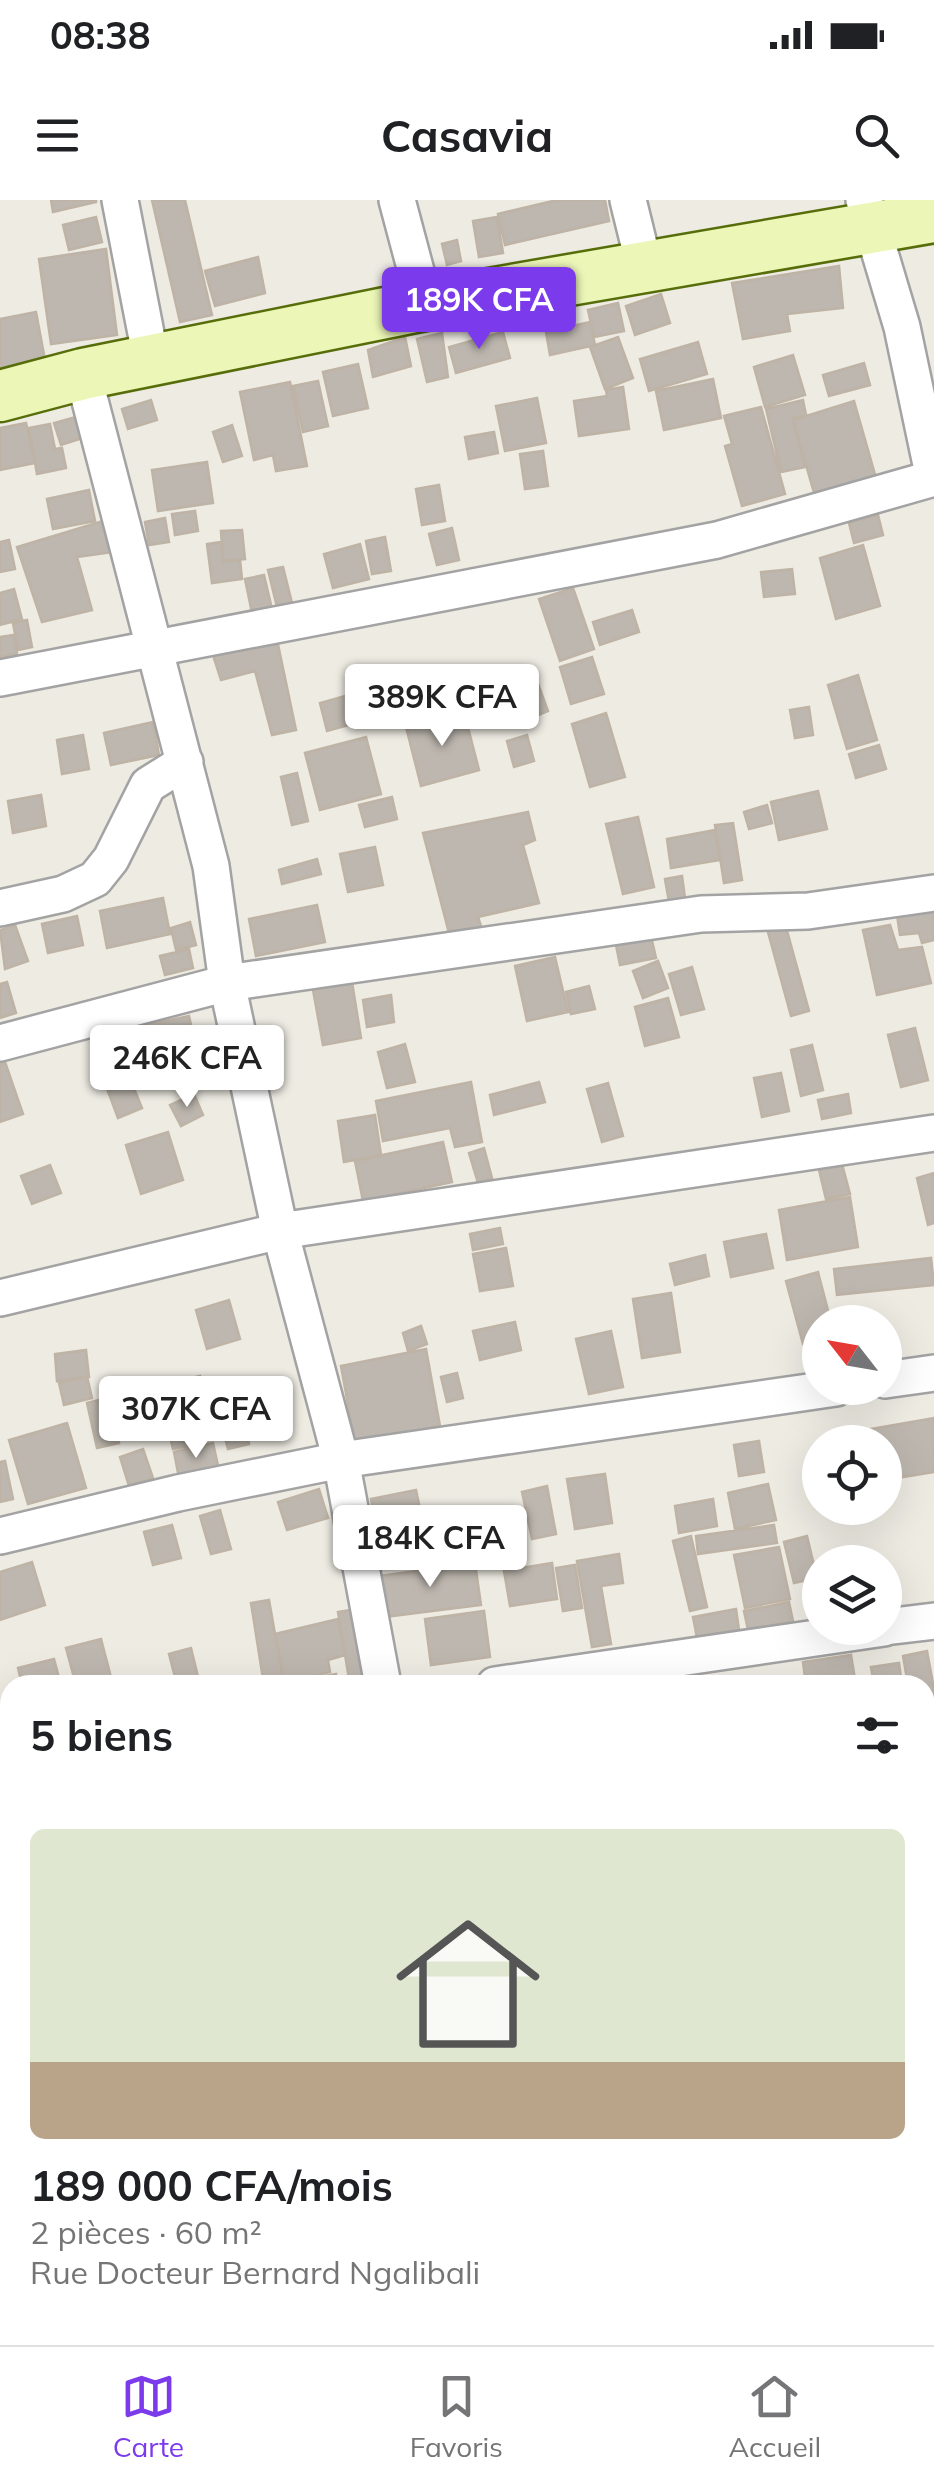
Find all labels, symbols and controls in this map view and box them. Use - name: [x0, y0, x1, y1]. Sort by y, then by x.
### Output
- text: 08:38: [50, 11, 151, 59]
- text: Casavia: [381, 107, 553, 163]
- icon: menu: [30, 108, 85, 163]
- icon: search: [849, 108, 904, 163]
- pin: 189K CFA: [376, 267, 582, 352]
- text: 189K CFA: [404, 279, 554, 319]
- pin: 389K CFA: [339, 664, 545, 749]
- text: 389K CFA: [367, 676, 517, 716]
- pin: 246K CFA: [84, 1025, 290, 1110]
- text: 246K CFA: [112, 1037, 262, 1077]
- north arrow: [802, 1305, 902, 1405]
- map controls: [802, 1305, 902, 1645]
- pin: 307K CFA: [93, 1376, 299, 1461]
- text: 307K CFA: [121, 1388, 271, 1428]
- button: locate: [802, 1425, 902, 1525]
- pin: 184K CFA: [327, 1505, 533, 1590]
- text: 184K CFA: [355, 1517, 505, 1557]
- button: layers: [802, 1545, 902, 1645]
- icon: filters: [850, 1708, 905, 1763]
- text: 5 biens: [30, 1709, 173, 1762]
- icon: home: [378, 1894, 558, 2074]
- text: 189 000 CFA/mois: [30, 2159, 393, 2212]
- text: 2 pièces · 60 m²: [30, 2212, 262, 2252]
- text: Rue Docteur Bernard Ngalibali: [30, 2252, 480, 2292]
- tab: Carte: [113, 2369, 184, 2464]
- tab: Favoris: [410, 2369, 503, 2464]
- tab: Accueil: [729, 2369, 821, 2464]

